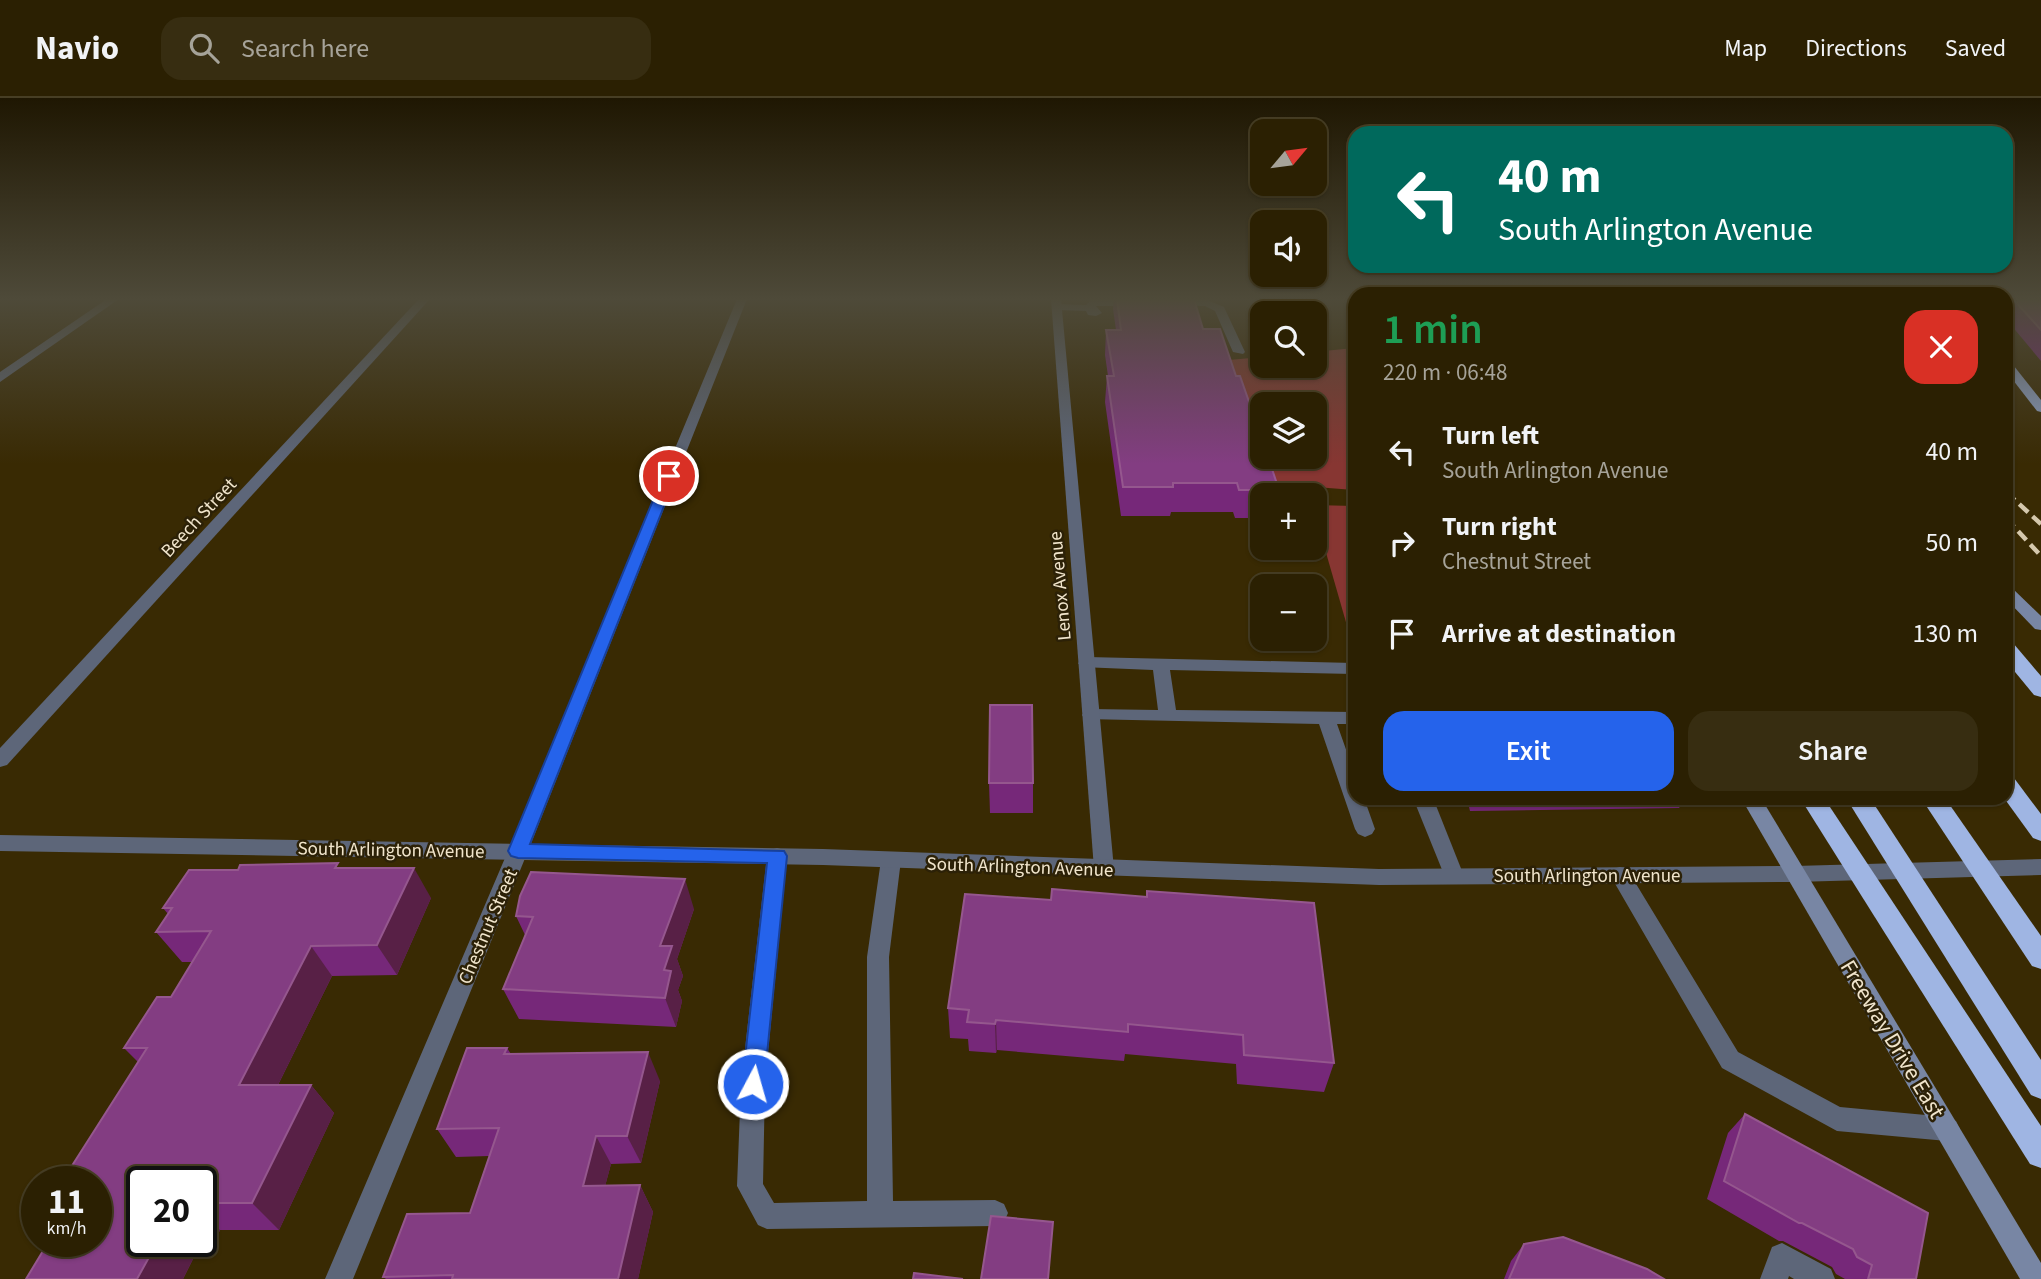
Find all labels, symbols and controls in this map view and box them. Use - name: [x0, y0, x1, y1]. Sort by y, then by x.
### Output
- search box: [161, 17, 651, 80]
- text: Navio: [35, 25, 119, 72]
- icon: search: [185, 29, 223, 67]
- text: Search here: [241, 30, 369, 67]
- text: Map: [1724, 31, 1767, 66]
- text: Directions: [1805, 31, 1907, 66]
- text: Saved: [1945, 31, 2006, 66]
- north arrow: [1250, 119, 1326, 196]
- map controls: [1250, 119, 1327, 651]
- text: 40 m: [1498, 142, 1602, 212]
- icon: left: [1383, 154, 1474, 245]
- text: South Arlington Avenue: [1498, 207, 1813, 253]
- button: sound: [1250, 210, 1327, 287]
- text: 1 min: [1383, 300, 1483, 360]
- button: search: [1250, 301, 1327, 378]
- button: close: [1904, 310, 1978, 384]
- text: 220 m · 06:48: [1383, 356, 1507, 389]
- button: layers: [1250, 392, 1327, 469]
- text: Turn left: [1442, 417, 1539, 454]
- icon: left: [1383, 433, 1421, 471]
- text: 40 m: [1925, 433, 1978, 470]
- pin: [639, 446, 699, 506]
- text: South Arlington Avenue: [1442, 454, 1668, 487]
- icon: arrive: [650, 457, 688, 495]
- street label: Beech Street: [155, 472, 244, 564]
- button: +: [1250, 483, 1327, 560]
- text: Turn right: [1442, 508, 1557, 545]
- icon: right: [1383, 524, 1421, 562]
- text: 50 m: [1925, 524, 1978, 561]
- street label: Lenox Avenue: [1042, 530, 1079, 642]
- text: Chestnut Street: [1442, 545, 1591, 578]
- button: −: [1250, 574, 1327, 651]
- icon: arrive: [1383, 615, 1421, 653]
- text: Arrive at destination: [1442, 615, 1676, 652]
- text: 130 m: [1912, 615, 1978, 652]
- button: Exit: [1383, 711, 1674, 791]
- button: Share: [1688, 711, 1978, 791]
- street label: South Arlington Avenue: [297, 835, 485, 866]
- street label: South Arlington Avenue: [926, 851, 1114, 884]
- street label: South Arlington Avenue: [1494, 863, 1680, 890]
- street label: Chestnut Street: [452, 864, 525, 989]
- street label: Freeway Drive East: [1832, 954, 1953, 1125]
- position arrow: [716, 1047, 790, 1121]
- speed limit sign: 20: [126, 1166, 217, 1257]
- text: 11: [48, 1177, 85, 1227]
- text: km/h: [47, 1216, 86, 1241]

